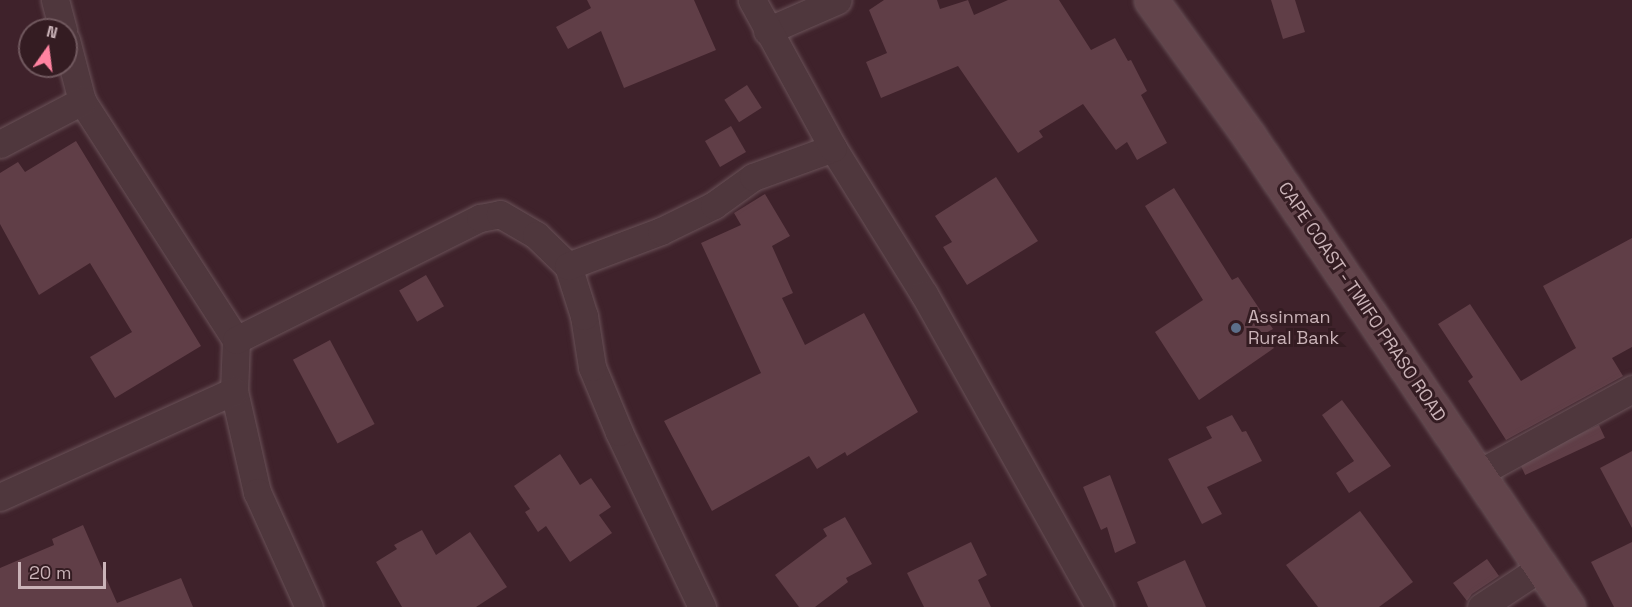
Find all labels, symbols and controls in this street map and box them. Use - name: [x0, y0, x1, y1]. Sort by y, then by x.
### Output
- north arrow: [18, 18, 78, 78]
- text: N: [44, 21, 60, 43]
- street label: CAPE COAST - TWIFO PRASO ROAD: [1273, 177, 1451, 427]
- place label: Assinman Rural Bank: [1248, 307, 1339, 350]
- marker: Assinman Rural Bank: [1229, 321, 1243, 335]
- scale bar: [21, 550, 110, 588]
- text: 20 m: [29, 561, 72, 584]

